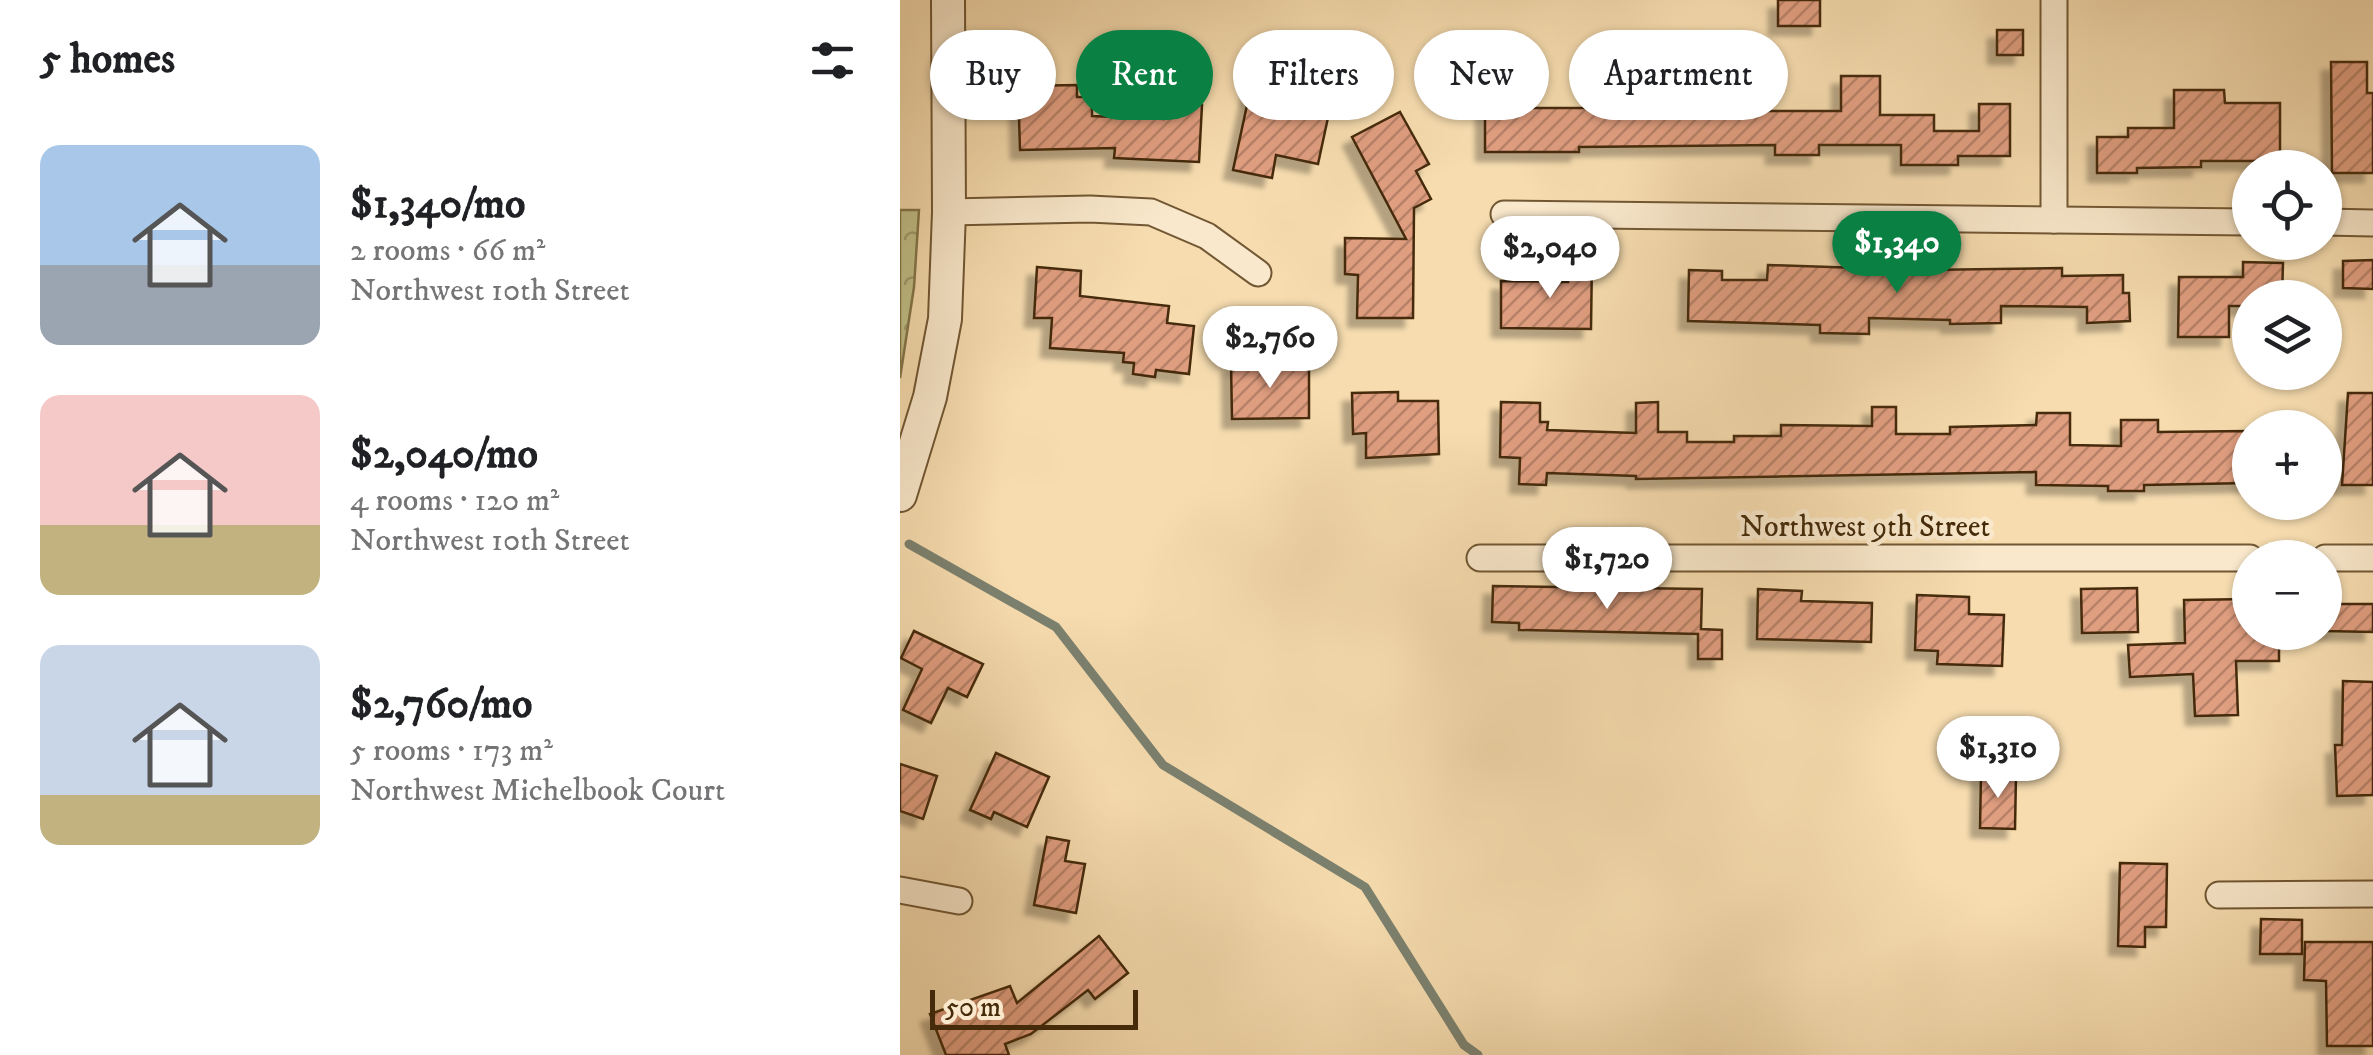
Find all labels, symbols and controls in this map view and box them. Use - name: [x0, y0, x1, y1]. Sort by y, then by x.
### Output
- chip: Buy: [930, 30, 1056, 120]
- chip: Rent: [1076, 30, 1213, 120]
- chip: Filters: [1233, 30, 1394, 120]
- chip: New: [1414, 30, 1549, 120]
- chip: Apartment: [1569, 30, 1788, 120]
- icon: filters: [805, 33, 860, 88]
- text: 5 homes: [40, 34, 175, 86]
- map controls: [2232, 150, 2342, 650]
- button: locate: [2232, 150, 2342, 260]
- text: $1,340/mo: [350, 179, 525, 231]
- icon: home: [120, 185, 240, 305]
- pin: $1,340: [1816, 211, 1978, 296]
- pin: $2,040: [1469, 216, 1631, 301]
- text: $1,340: [1854, 223, 1940, 263]
- text: $2,040: [1503, 228, 1597, 268]
- text: 2 rooms · 66 m²: [350, 231, 545, 271]
- text: Northwest 10th Street: [350, 271, 630, 311]
- button: layers: [2232, 280, 2342, 390]
- pin: $2,760: [1189, 306, 1351, 391]
- text: $2,760: [1225, 318, 1315, 358]
- button: +: [2232, 410, 2342, 520]
- text: $2,040/mo: [350, 429, 538, 481]
- icon: home: [120, 435, 240, 555]
- text: 4 rooms · 120 m²: [350, 481, 559, 521]
- street label: Northwest 9th Street: [1740, 509, 1990, 546]
- text: Northwest 10th Street: [350, 521, 630, 561]
- pin: $1,720: [1526, 527, 1688, 612]
- text: $1,720: [1564, 539, 1650, 579]
- button: −: [2232, 540, 2342, 650]
- text: $2,760/mo: [350, 679, 532, 731]
- icon: home: [120, 685, 240, 805]
- pin: $1,310: [1917, 716, 2079, 801]
- text: $1,310: [1959, 728, 2037, 768]
- text: 5 rooms · 173 m²: [350, 731, 553, 771]
- text: Northwest Michelbook Court: [350, 771, 725, 811]
- scale bar: [930, 985, 1138, 1030]
- text: 50 m: [945, 990, 1001, 1025]

